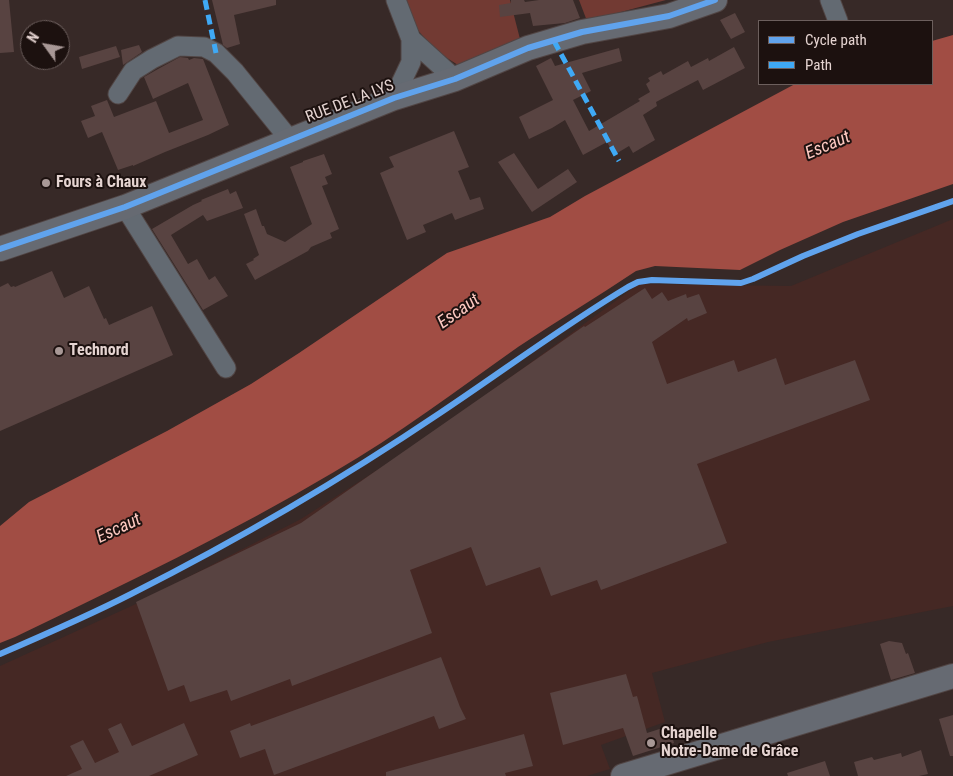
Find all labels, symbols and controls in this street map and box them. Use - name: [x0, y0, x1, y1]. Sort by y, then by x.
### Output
- north arrow: [20, 20, 70, 70]
- legend: [758, 20, 933, 85]
- text: N: [24, 30, 42, 45]
- text: Cycle path: [805, 31, 867, 49]
- text: Path: [805, 56, 832, 74]
- street label: RUE DE LA LYS: [303, 76, 397, 128]
- water label: Escaut: [802, 127, 854, 165]
- place label: Fours à Chaux: [56, 173, 146, 193]
- marker: Fours à Chaux: [40, 177, 52, 189]
- water label: Escaut: [434, 290, 484, 334]
- place label: Technord: [69, 341, 129, 361]
- marker: Technord: [53, 345, 65, 357]
- water label: Escaut: [93, 509, 145, 549]
- place label: Chapelle Notre-Dame de Grâce: [661, 724, 798, 762]
- marker: Chapelle Notre-Dame de Grâce: [645, 737, 657, 749]

